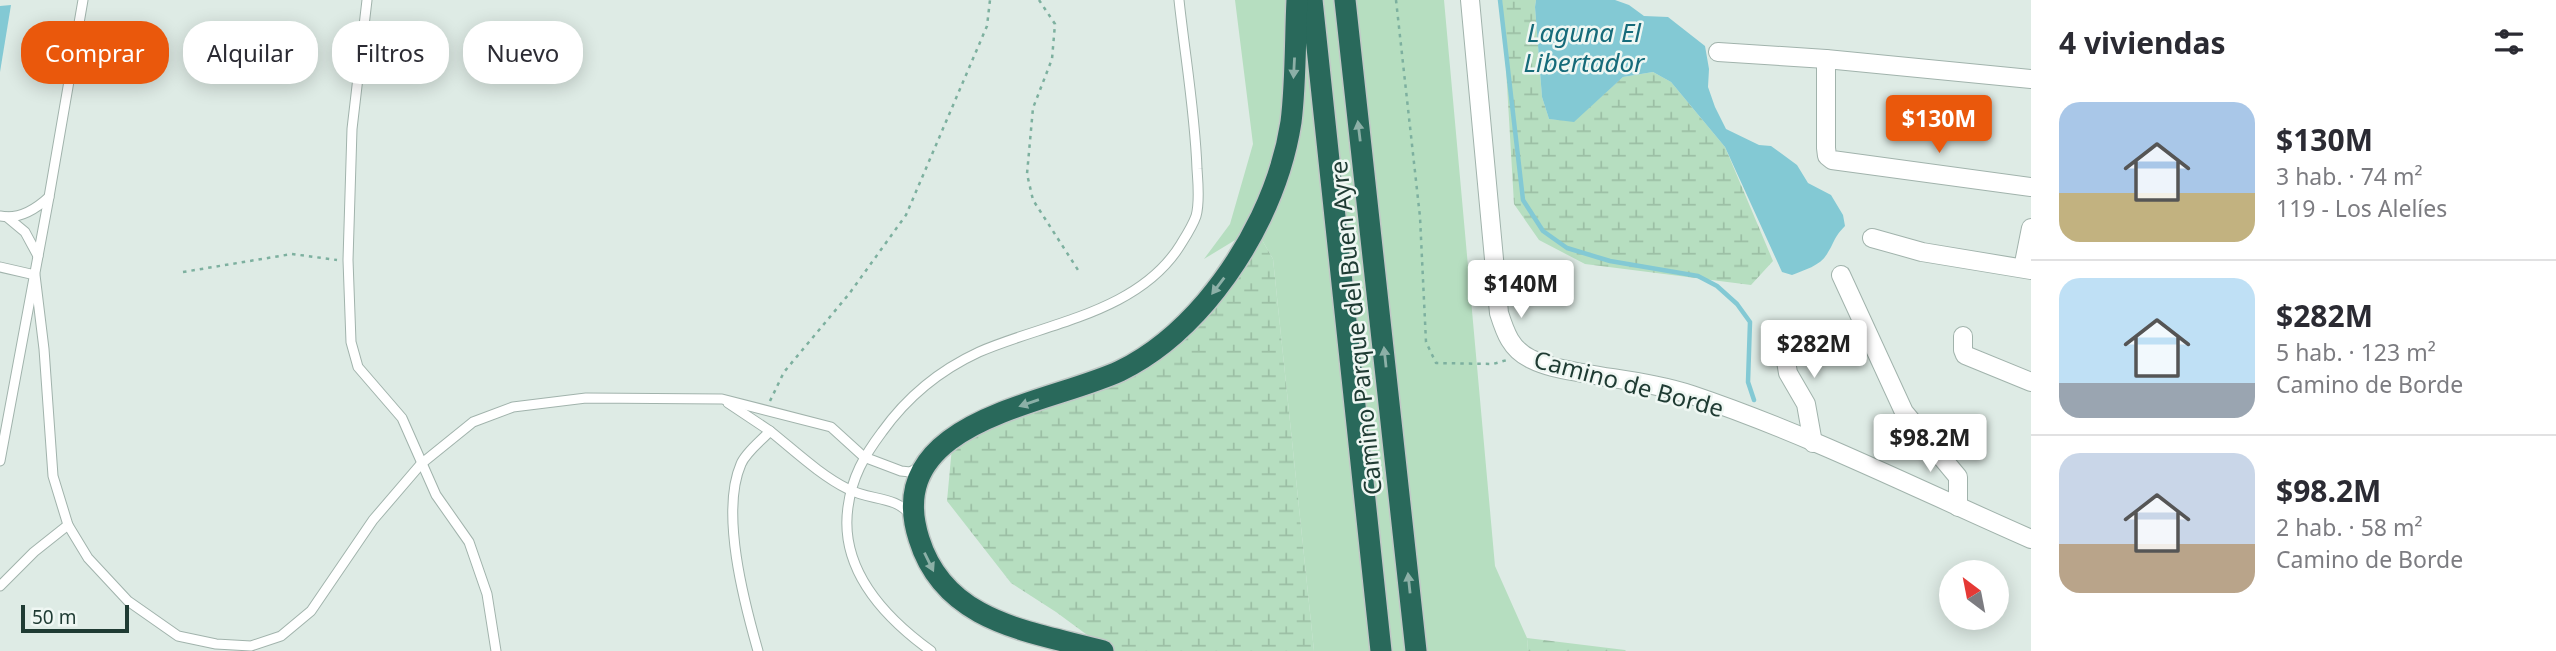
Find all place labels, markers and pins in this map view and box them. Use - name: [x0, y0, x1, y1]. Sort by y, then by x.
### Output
- pin: $130M: [1890, 96, 1988, 155]
- pin: $140M: [1472, 260, 1570, 320]
- pin: $282M: [1765, 320, 1863, 380]
- pin: $98.2M: [1873, 414, 1987, 474]

